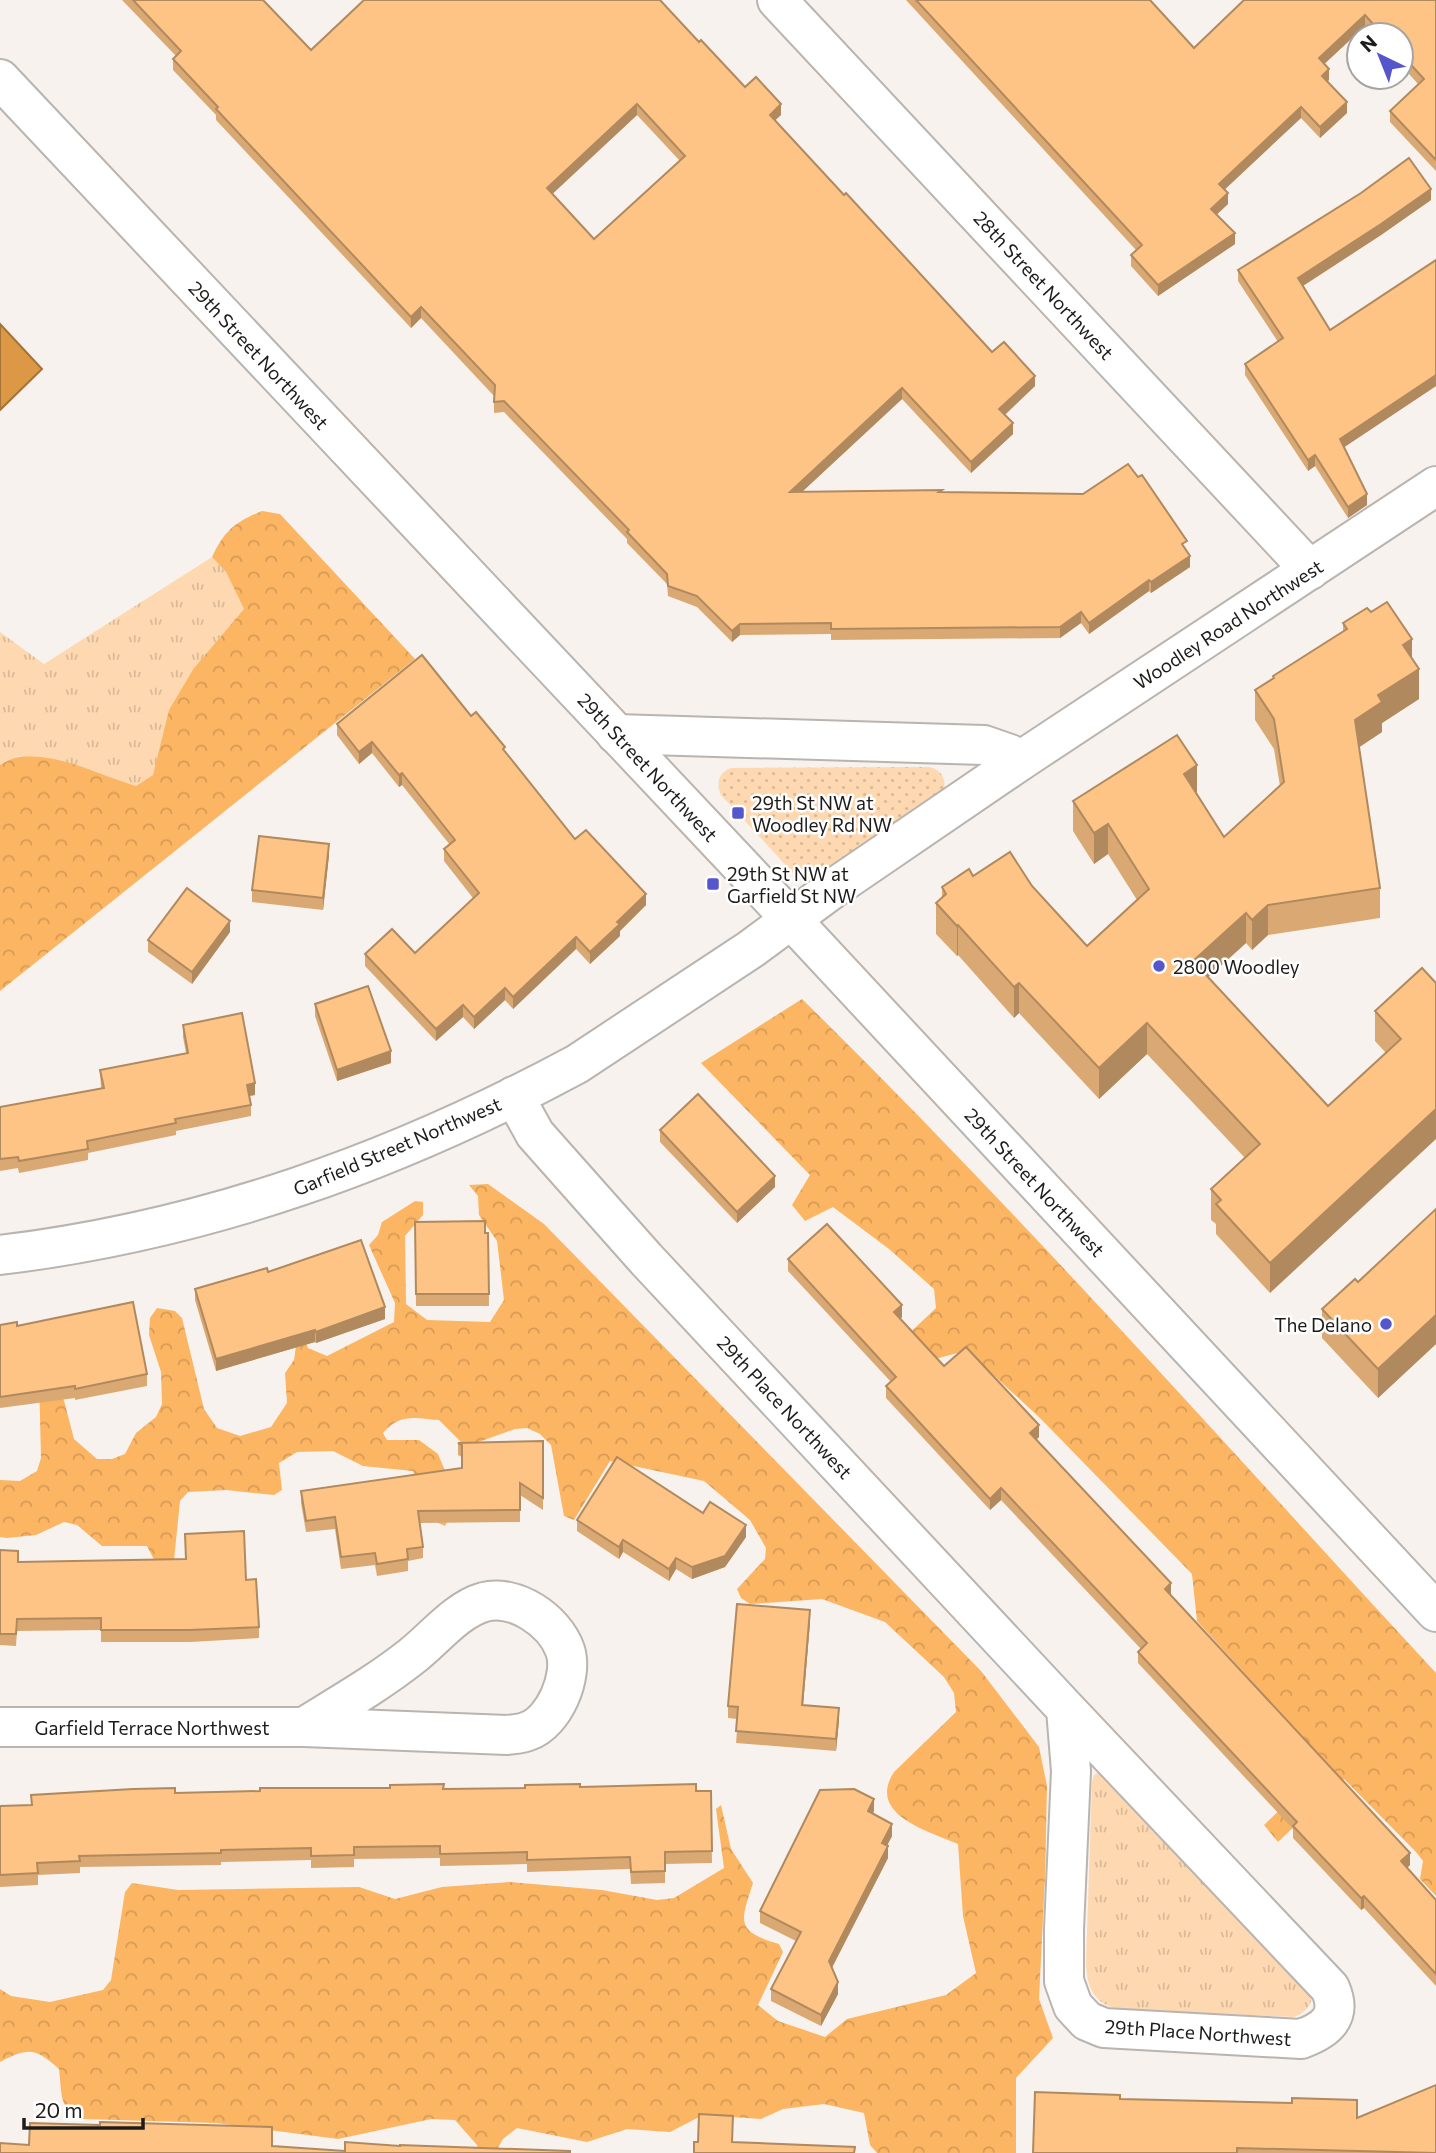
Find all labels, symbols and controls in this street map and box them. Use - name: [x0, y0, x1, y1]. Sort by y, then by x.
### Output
- north arrow: [1345, 21, 1415, 91]
- text: N: [1355, 30, 1381, 56]
- street label: 28th Street Northwest: [969, 206, 1119, 364]
- street label: 29th Street Northwest: [184, 276, 334, 434]
- street label: Woodley Road Northwest: [1129, 554, 1327, 694]
- street label: 29th Street Northwest: [573, 688, 723, 846]
- place label: 29th St NW at Woodley Rd NW: [752, 791, 892, 836]
- marker: 29th St NW at Woodley Rd NW: [730, 805, 746, 821]
- place label: 29th St NW at Garfield St NW: [727, 862, 856, 907]
- marker: 29th St NW at Garfield St NW: [705, 876, 721, 892]
- place label: 2800 Woodley: [1173, 955, 1300, 978]
- marker: 2800 Woodley: [1151, 958, 1167, 974]
- street label: Garfield Street Northwest: [290, 1092, 505, 1200]
- street label: 29th Street Northwest: [960, 1103, 1110, 1261]
- place label: The Delano: [1274, 1313, 1372, 1336]
- marker: The Delano: [1378, 1316, 1394, 1332]
- street label: 29th Place Northwest: [713, 1331, 857, 1483]
- street label: Garfield Terrace Northwest: [34, 1716, 270, 1739]
- street label: 29th Place Northwest: [1104, 2014, 1292, 2050]
- scale bar: [24, 2086, 144, 2130]
- text: 20 m: [35, 2097, 83, 2122]

